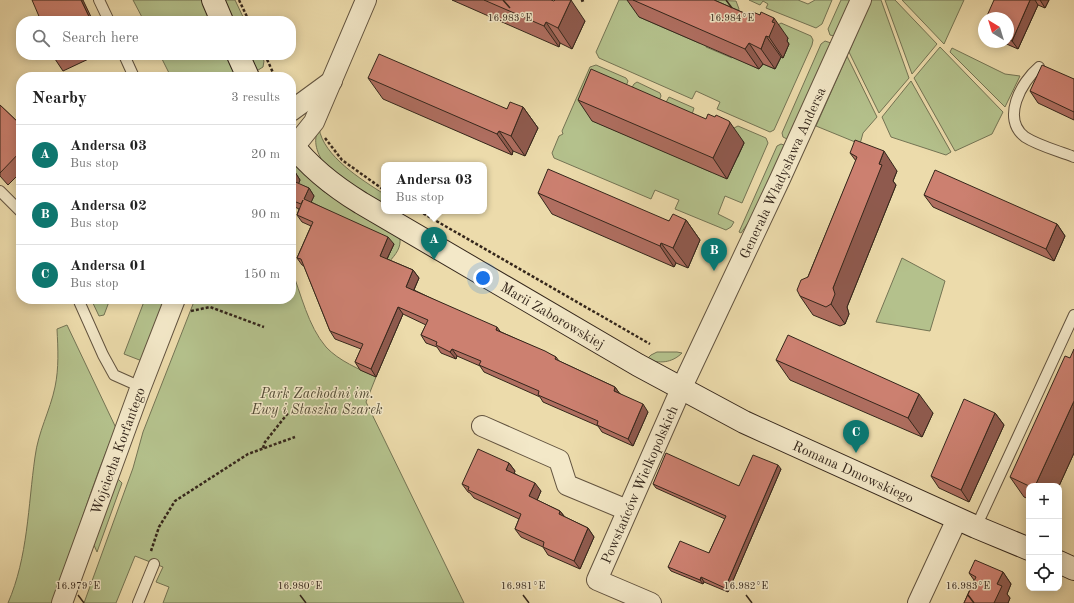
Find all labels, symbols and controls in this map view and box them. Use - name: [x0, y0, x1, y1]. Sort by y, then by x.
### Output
- north arrow: [978, 12, 1014, 48]
- text: 16.983°E: [488, 13, 532, 23]
- text: 16.984°E: [710, 13, 754, 23]
- search box: [16, 16, 296, 60]
- icon: search: [30, 27, 52, 49]
- text: Search here: [62, 31, 139, 46]
- street label: Generała Władysława Andersa: [737, 85, 829, 261]
- text: Nearby: [32, 90, 87, 107]
- text: 3 results: [231, 91, 280, 104]
- text: Andersa 03: [70, 139, 147, 154]
- text: A: [40, 148, 50, 161]
- text: 20 m: [251, 148, 280, 161]
- text: Bus stop: [70, 157, 119, 170]
- popup: [381, 162, 487, 214]
- text: Andersa 03: [396, 173, 472, 188]
- text: Bus stop: [396, 191, 444, 204]
- text: Andersa 02: [70, 199, 147, 214]
- text: B: [40, 208, 50, 221]
- text: 90 m: [251, 208, 280, 221]
- text: Bus stop: [70, 217, 119, 230]
- pin: A: [421, 227, 447, 260]
- pin: B: [701, 238, 727, 271]
- text: Andersa 01: [70, 259, 147, 274]
- text: C: [41, 268, 49, 281]
- text: 150 m: [243, 268, 280, 281]
- your location: [473, 268, 493, 288]
- text: Bus stop: [70, 277, 119, 290]
- street label: Marii Zaborowskiej: [498, 280, 607, 352]
- street label: Wojciecha Korfantego: [89, 386, 148, 517]
- park label: Park Zachodni im. Ewy i Staszka Szarek: [250, 387, 383, 418]
- street label: Powstańców Wielkopolskich: [599, 404, 681, 566]
- pin: C: [843, 420, 869, 453]
- street label: Romana Dmowskiego: [790, 439, 916, 506]
- map controls: [1026, 483, 1062, 591]
- button: +: [1026, 483, 1062, 519]
- button: −: [1026, 519, 1062, 555]
- button: locate: [1026, 555, 1062, 591]
- text: 16.979°E: [56, 581, 100, 591]
- text: 16.980°E: [278, 581, 322, 591]
- text: 16.981°E: [501, 581, 545, 591]
- text: 16.982°E: [724, 581, 768, 591]
- text: 16.983°E: [946, 581, 990, 591]

